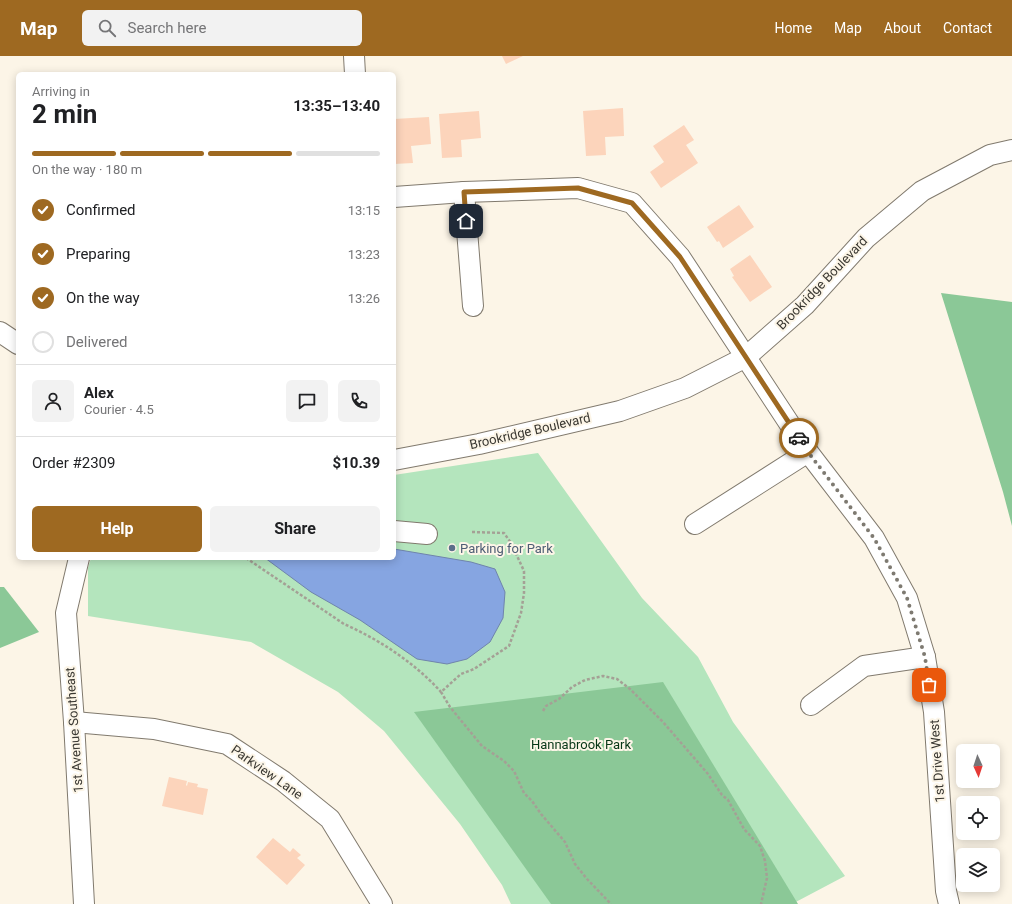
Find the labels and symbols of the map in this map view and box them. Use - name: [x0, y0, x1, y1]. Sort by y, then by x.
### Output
- pin: [449, 204, 483, 238]
- street label: Brookridge Boulevard: [774, 233, 870, 333]
- street label: Brookridge Boulevard: [468, 410, 592, 452]
- courier: [779, 418, 819, 458]
- place label: Parking for Park: [460, 541, 553, 556]
- marker: Parking for Park: [447, 543, 457, 553]
- street label: 1st Avenue Southeast: [62, 667, 86, 793]
- pin: [912, 668, 946, 702]
- street label: 1st Drive West: [927, 719, 947, 803]
- park label: Hannabrook Park: [531, 737, 632, 752]
- street label: Parkview Lane: [228, 742, 306, 802]
- north arrow: [956, 744, 1000, 788]

